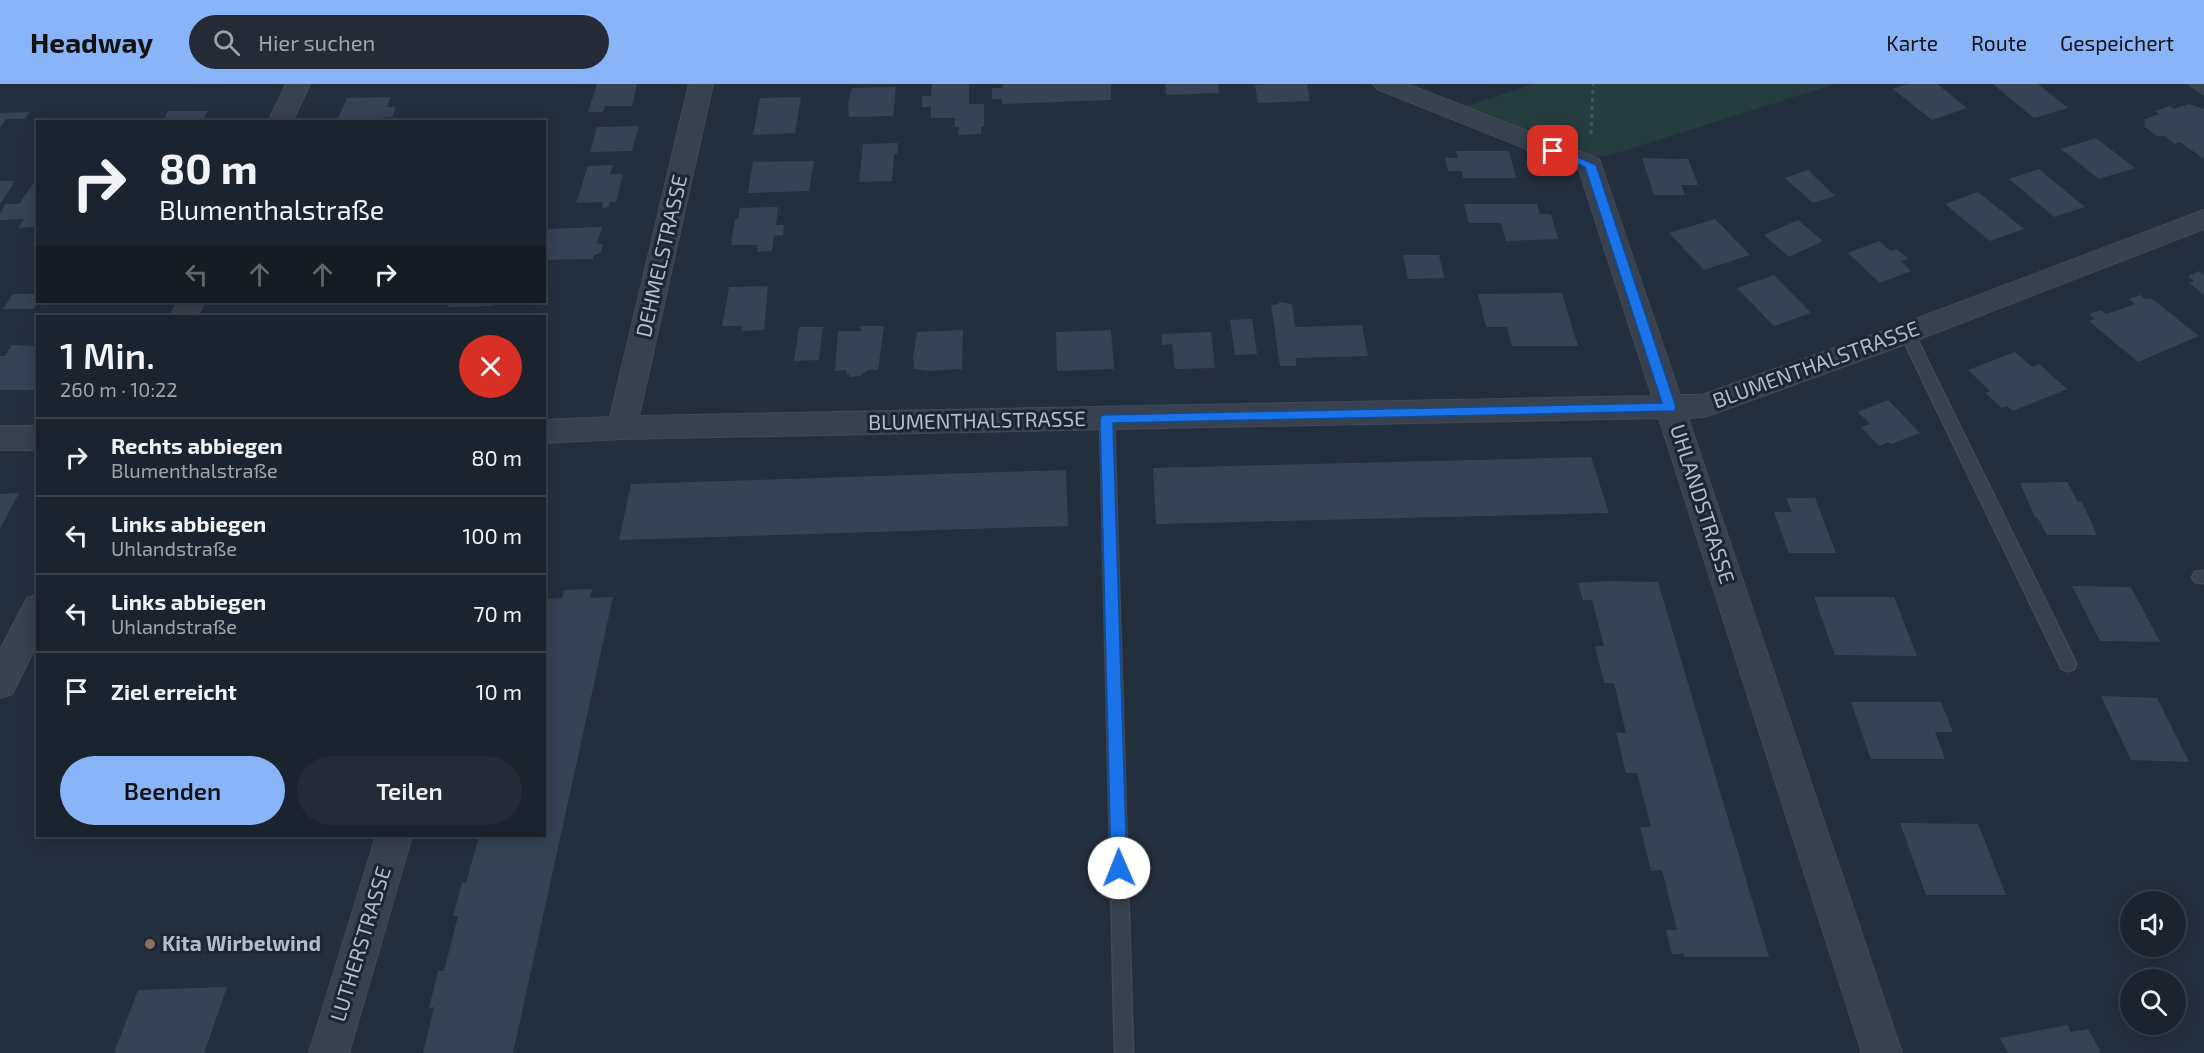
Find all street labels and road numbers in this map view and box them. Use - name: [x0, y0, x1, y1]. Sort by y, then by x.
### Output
- street label: DEHMELSTRASSE: [630, 172, 691, 339]
- street label: BLUMENTHALSTRASSE: [1709, 315, 1922, 413]
- street label: BLUMENTHALSTRASSE: [868, 405, 1086, 434]
- street label: UHLANDSTRASSE: [1666, 421, 1741, 586]
- street label: LUTHERSTRASSE: [324, 863, 395, 1024]

